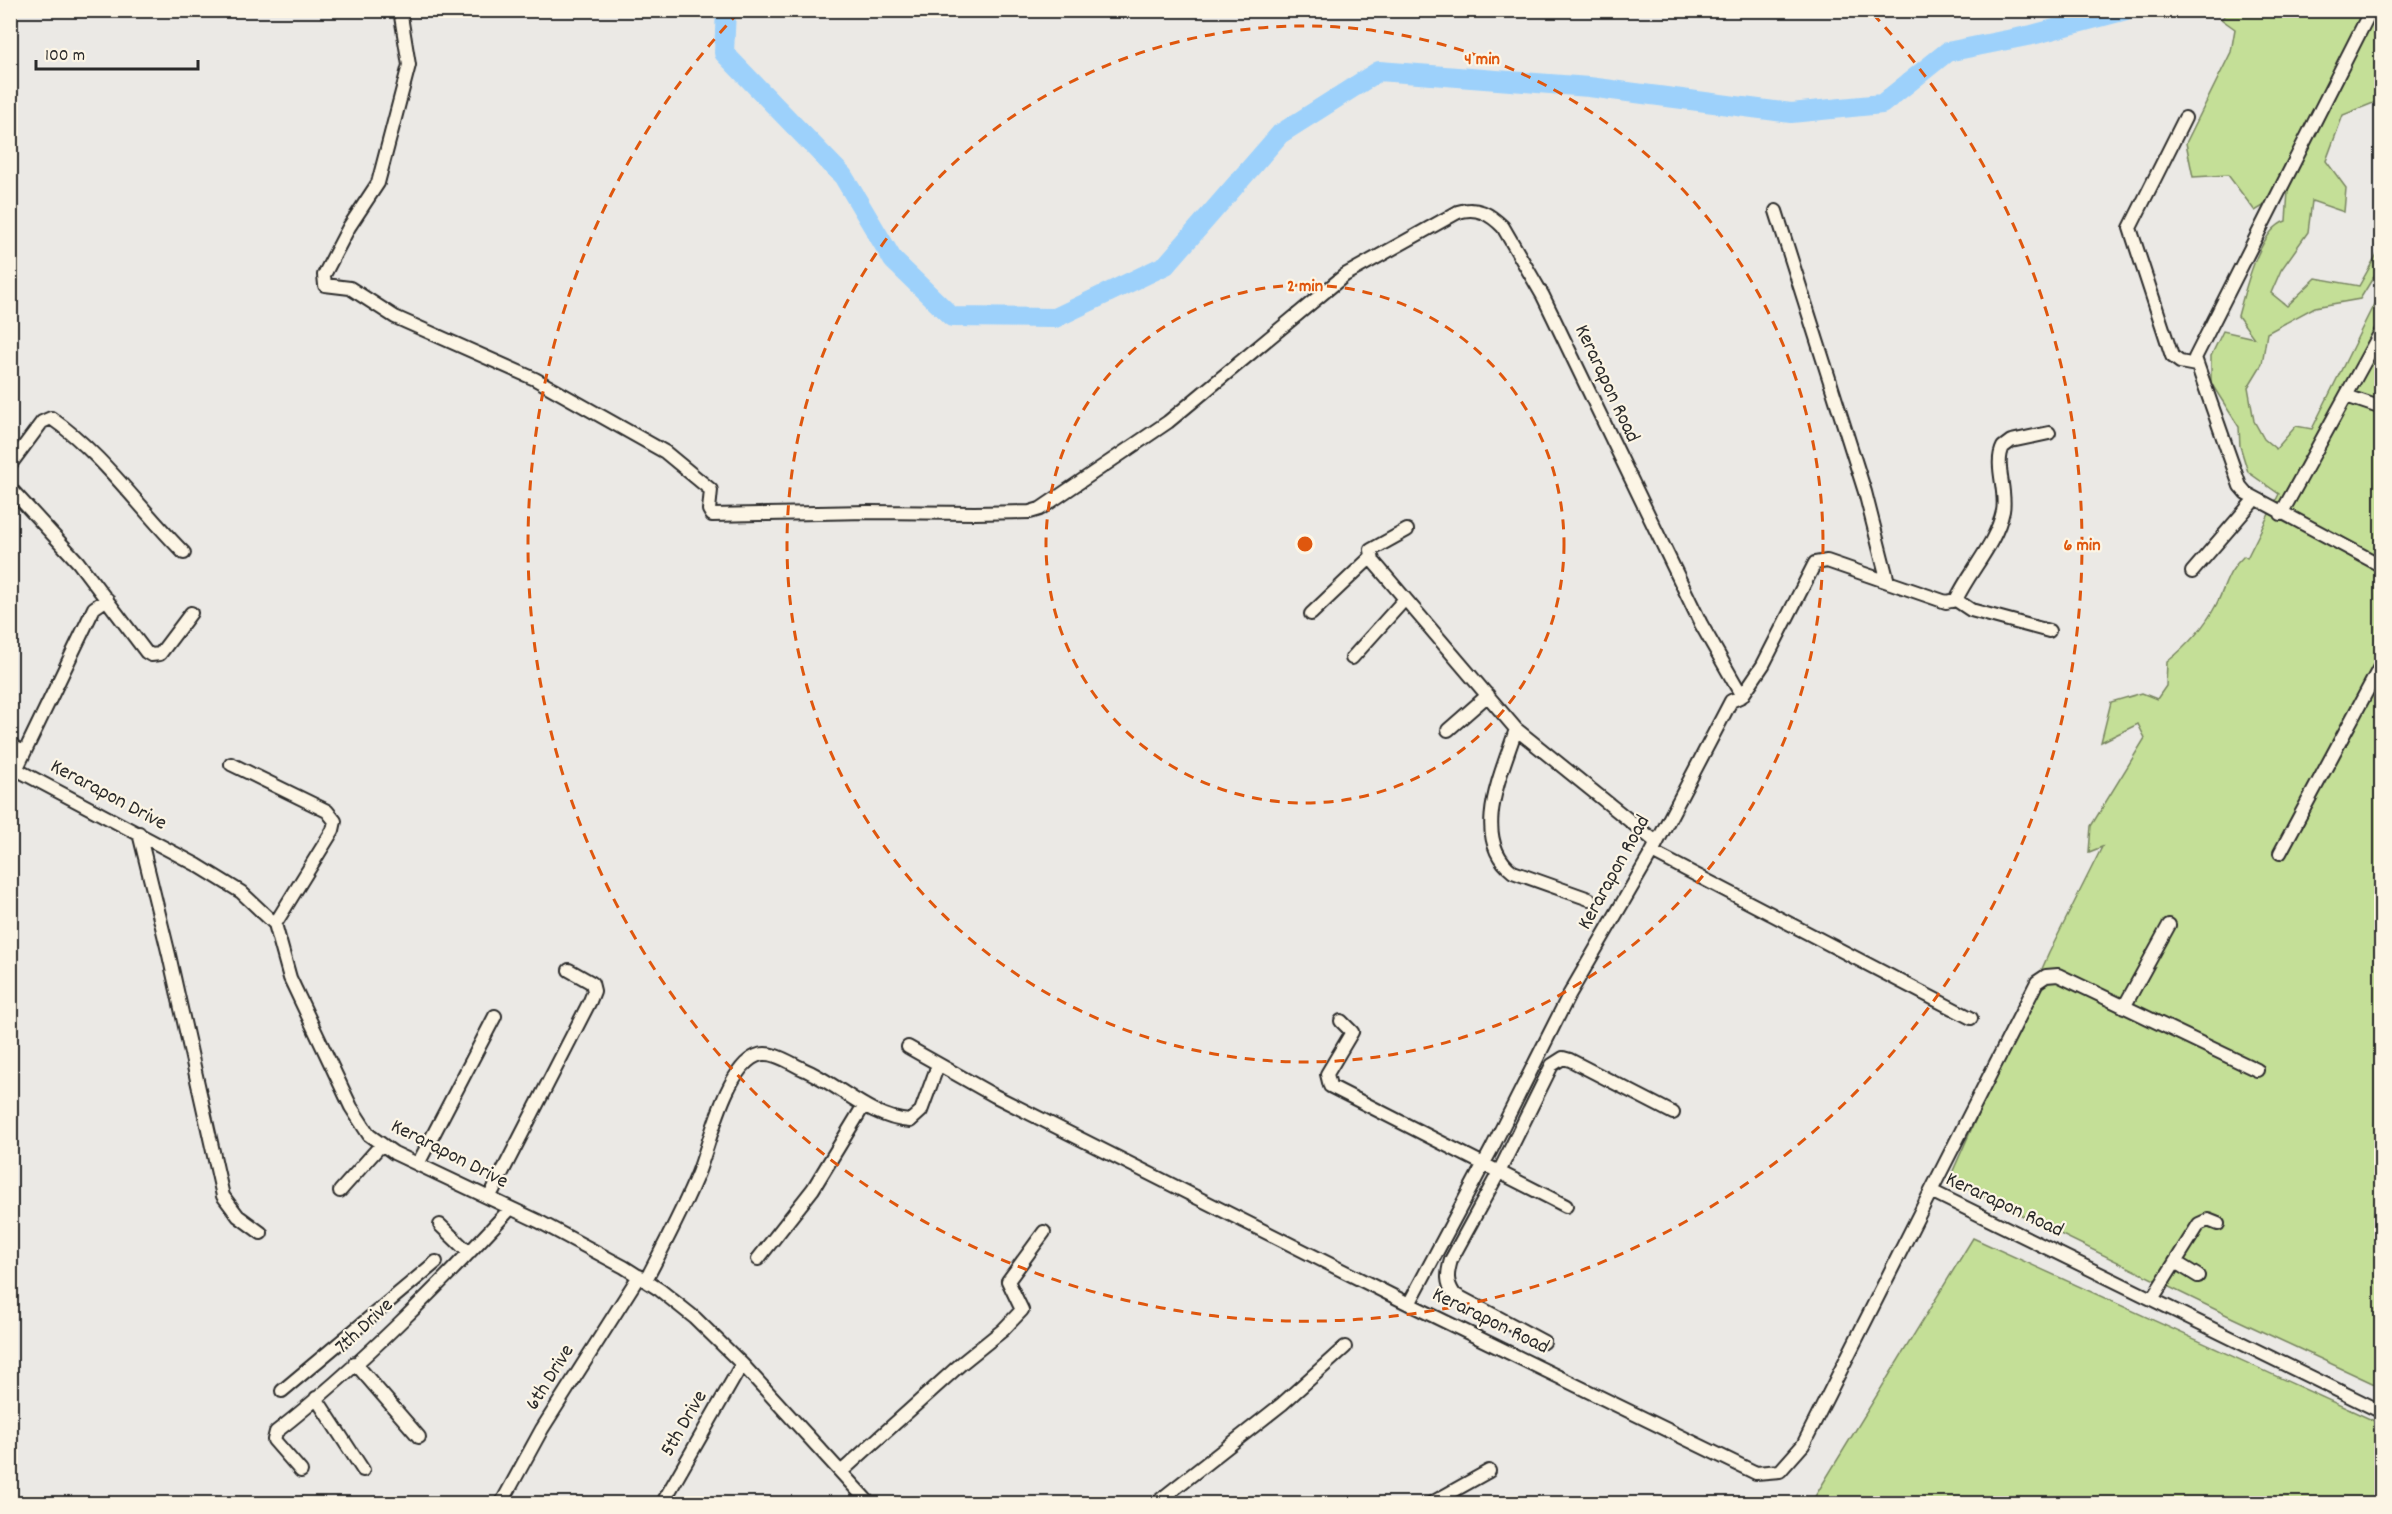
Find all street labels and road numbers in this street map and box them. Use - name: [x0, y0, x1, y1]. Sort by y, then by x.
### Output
- street label: Kerarapon Road: [1566, 320, 1646, 448]
- street label: Kerarapon Drive: [44, 753, 172, 839]
- street label: Kerarapon Road: [1571, 810, 1659, 936]
- street label: Kerarapon Drive: [385, 1113, 513, 1197]
- street label: Kerarapon Road: [1940, 1166, 2068, 1246]
- street label: Kerarapon Road: [1426, 1281, 1554, 1363]
- street label: 7th Drive: [329, 1292, 401, 1362]
- street label: 6th Drive: [519, 1339, 583, 1417]
- street label: 5th Drive: [654, 1385, 716, 1463]

